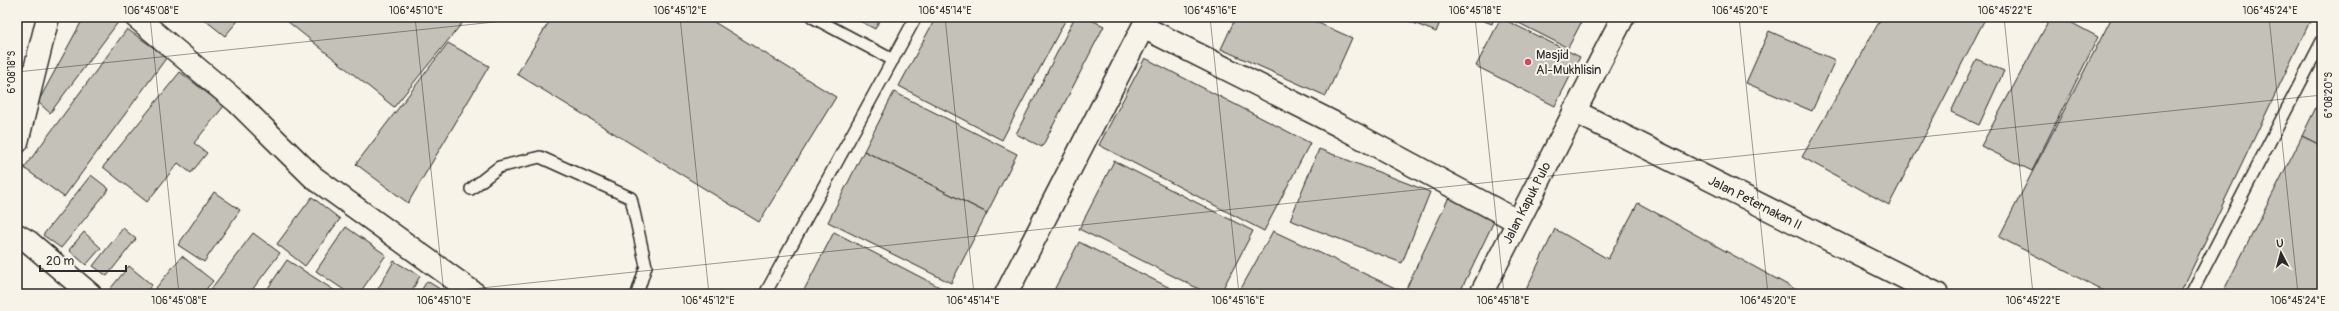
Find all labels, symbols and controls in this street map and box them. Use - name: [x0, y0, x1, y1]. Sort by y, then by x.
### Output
- text: 106°45'08"E: [123, 5, 179, 17]
- text: 106°45'10"E: [389, 5, 443, 17]
- text: 106°45'12"E: [654, 5, 706, 17]
- text: 106°45'14"E: [918, 5, 972, 17]
- text: 106°45'16"E: [1183, 5, 1237, 17]
- text: 106°45'18"E: [1449, 5, 1501, 17]
- text: 106°45'20"E: [1712, 5, 1768, 17]
- text: 106°45'22"E: [1978, 5, 2032, 17]
- text: 106°45'24"E: [2243, 5, 2297, 17]
- place label: Masjid Al-Mukhlisin: [1536, 47, 1601, 78]
- text: 6°08'18"S: [6, 50, 18, 93]
- marker: Masjid Al-Mukhlisin: [1523, 57, 1533, 67]
- text: 6°08'20"S: [2323, 72, 2335, 118]
- street label: Jalan Kapuk Pulo: [1499, 159, 1555, 247]
- street label: Jalan Peternakan II: [1705, 172, 1805, 234]
- north arrow: [2261, 233, 2301, 273]
- text: U: [2276, 237, 2284, 250]
- scale bar: [40, 247, 126, 273]
- text: 20 m: [46, 254, 75, 269]
- text: 106°45'08"E: [151, 295, 207, 307]
- text: 106°45'10"E: [417, 295, 471, 307]
- text: 106°45'12"E: [682, 295, 734, 307]
- text: 106°45'14"E: [946, 295, 1000, 307]
- text: 106°45'16"E: [1211, 295, 1265, 307]
- text: 106°45'18"E: [1477, 295, 1529, 307]
- text: 106°45'20"E: [1740, 295, 1796, 307]
- text: 106°45'22"E: [2006, 295, 2060, 307]
- text: 106°45'24"E: [2271, 295, 2325, 307]

